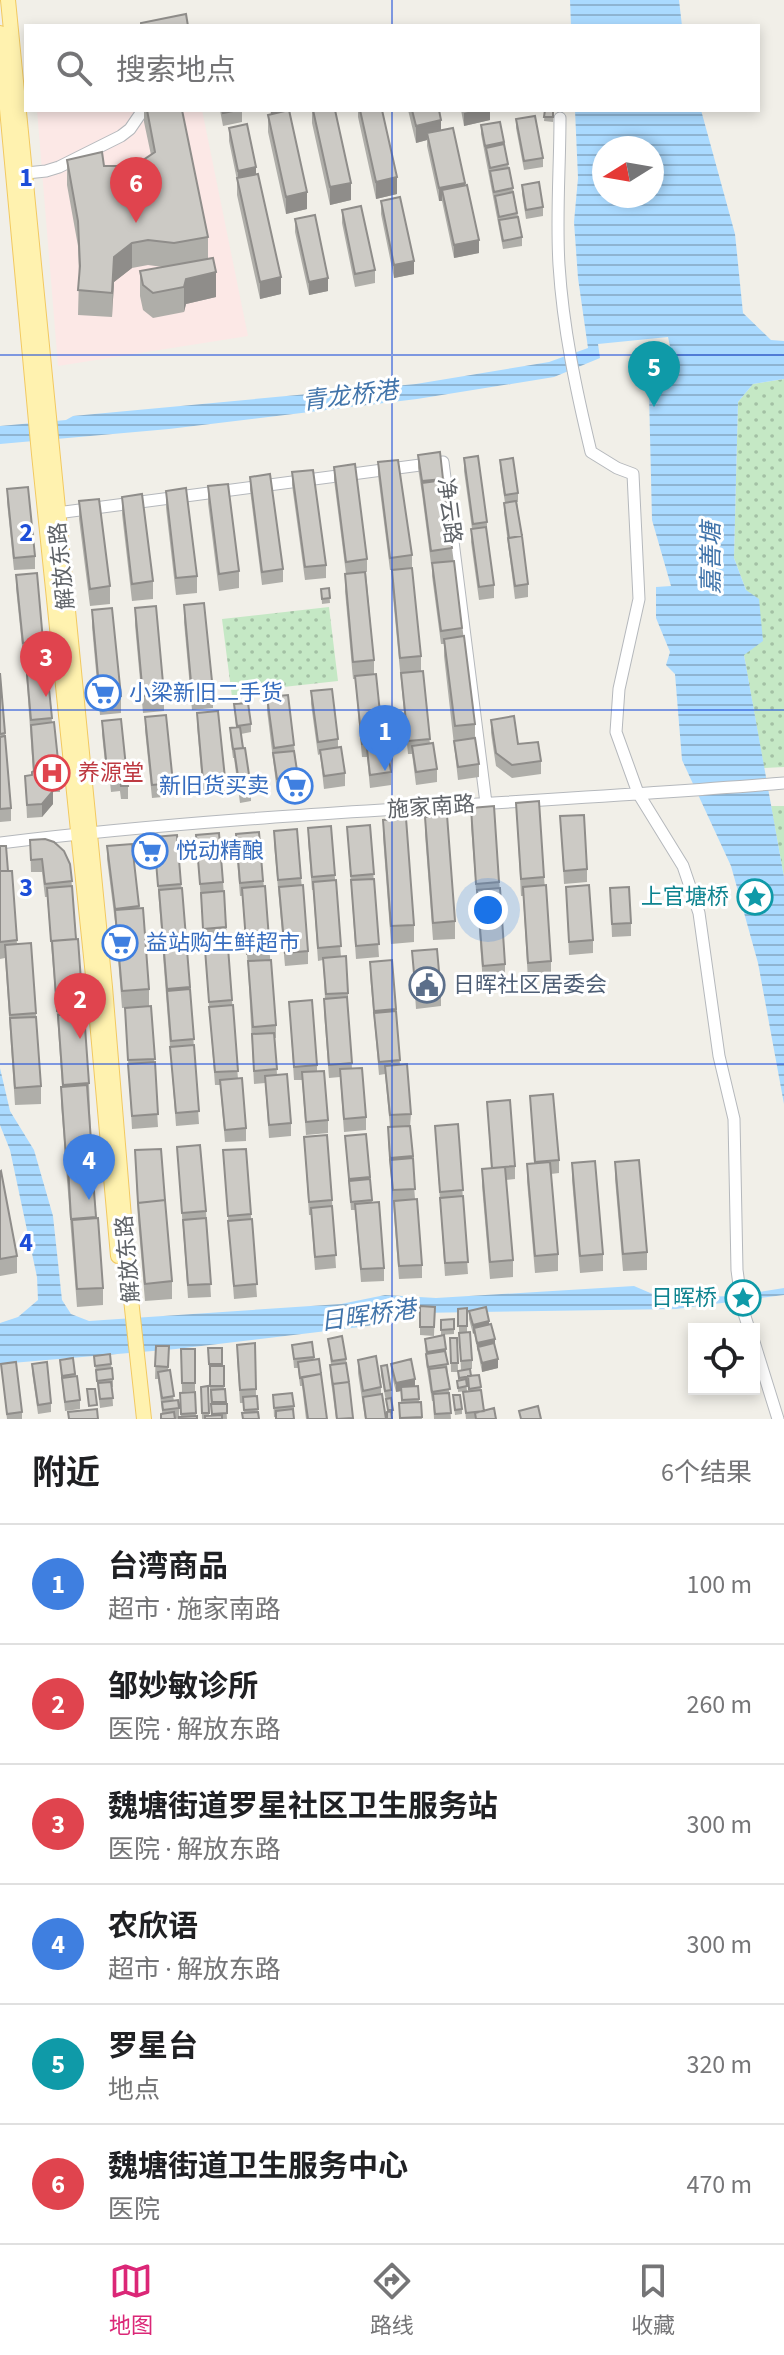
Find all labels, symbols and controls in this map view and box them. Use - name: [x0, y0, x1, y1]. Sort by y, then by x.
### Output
- search box: [24, 24, 760, 112]
- icon: search: [52, 46, 96, 90]
- text: 搜索地点: [116, 49, 236, 92]
- north arrow: [592, 136, 664, 208]
- pin: 6: [110, 157, 162, 223]
- text: 1: [19, 159, 33, 196]
- pin: 5: [628, 341, 680, 407]
- water label: 青龙桥港: [300, 372, 403, 419]
- street label: 净云路: [429, 476, 469, 546]
- text: 2: [19, 514, 33, 551]
- water label: 嘉善塘: [694, 518, 729, 594]
- street label: 解放东路: [41, 521, 83, 611]
- pin: 3: [20, 631, 72, 697]
- supermarket icon: 小梁新旧二手货: [84, 674, 122, 712]
- place label: 小梁新旧二手货: [129, 677, 283, 709]
- pin: 1: [359, 705, 411, 771]
- hospital icon: 养源堂: [33, 754, 71, 792]
- place label: 养源堂: [78, 757, 144, 789]
- supermarket icon: 新旧货买卖: [276, 767, 314, 805]
- place label: 新旧货买卖: [159, 770, 269, 802]
- street label: 施家南路: [386, 788, 476, 826]
- supermarket icon: 悦动精酿: [131, 832, 169, 870]
- place label: 悦动精酿: [176, 835, 264, 867]
- text: 3: [19, 869, 33, 906]
- place icon: 上官塘桥: [736, 878, 774, 916]
- place label: 上官塘桥: [641, 881, 729, 913]
- your location: [468, 890, 508, 930]
- supermarket icon: 益站购生鲜超市: [101, 924, 139, 962]
- place label: 益站购生鲜超市: [146, 927, 300, 959]
- public building icon: 日晖社区居委会: [408, 966, 446, 1004]
- place label: 日晖社区居委会: [453, 969, 607, 1001]
- pin: 2: [54, 973, 106, 1039]
- pin: 4: [63, 1134, 115, 1200]
- street label: 解放东路: [108, 1214, 148, 1304]
- text: 4: [19, 1224, 33, 1261]
- place icon: 日晖桥: [724, 1279, 762, 1317]
- place label: 日晖桥: [651, 1282, 717, 1314]
- water label: 日晖桥港: [318, 1292, 421, 1340]
- map controls: [688, 1323, 760, 1395]
- button: locate: [688, 1323, 760, 1395]
- text: 附近: [32, 1449, 100, 1498]
- text: 6个结果: [661, 1454, 752, 1491]
- text: 台湾商品: [108, 1545, 228, 1588]
- text: 1: [51, 1566, 65, 1603]
- text: 100 m: [686, 1566, 752, 1603]
- text: 超市 · 施家南路: [108, 1591, 281, 1628]
- text: 邹妙敏诊所: [108, 1665, 258, 1708]
- text: 2: [51, 1686, 65, 1723]
- text: 260 m: [686, 1686, 752, 1723]
- text: 医院 · 解放东路: [108, 1711, 281, 1748]
- text: 魏塘街道罗星社区卫生服务站: [108, 1785, 498, 1828]
- text: 3: [51, 1806, 65, 1843]
- text: 300 m: [686, 1806, 752, 1843]
- text: 医院 · 解放东路: [108, 1831, 281, 1868]
- text: 农欣语: [108, 1905, 198, 1948]
- text: 4: [51, 1926, 65, 1963]
- text: 300 m: [686, 1926, 752, 1963]
- text: 超市 · 解放东路: [108, 1951, 281, 1988]
- text: 罗星台: [108, 2025, 198, 2068]
- text: 5: [51, 2046, 65, 2083]
- text: 320 m: [686, 2046, 752, 2083]
- text: 地点: [108, 2071, 160, 2108]
- text: 魏塘街道卫生服务中心: [108, 2145, 408, 2188]
- text: 6: [51, 2166, 65, 2203]
- text: 470 m: [686, 2166, 752, 2203]
- text: 医院: [108, 2191, 160, 2228]
- tab: 地图: [109, 2259, 153, 2342]
- tab: 路线: [370, 2259, 414, 2342]
- tab: 收藏: [631, 2259, 675, 2342]

